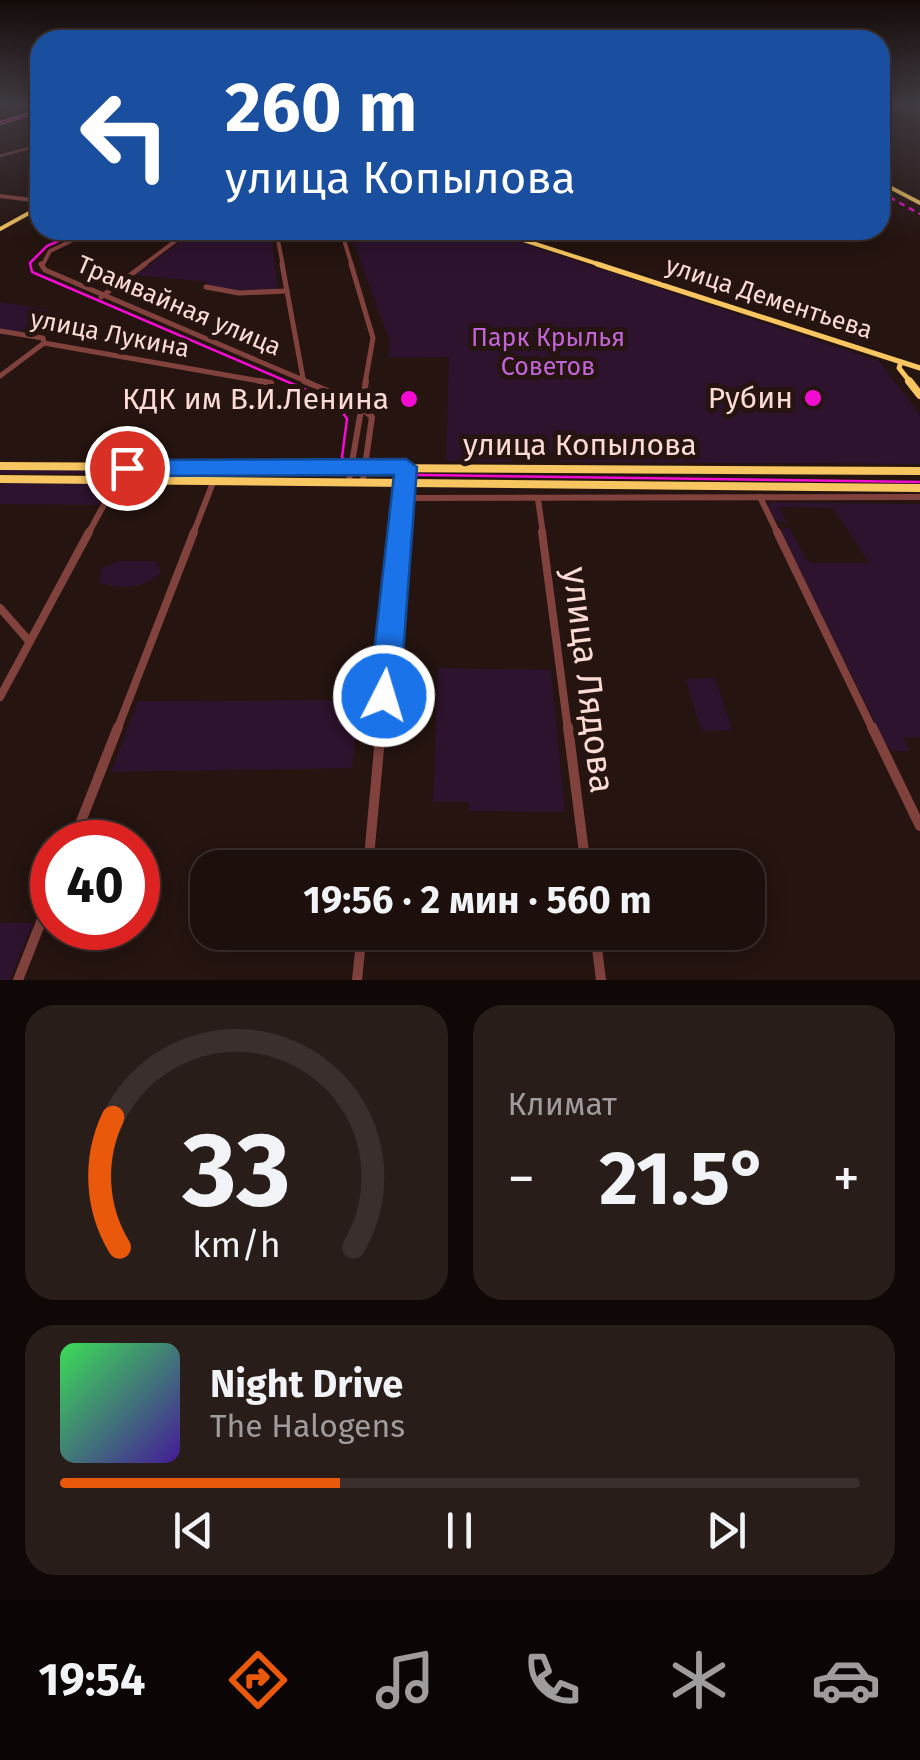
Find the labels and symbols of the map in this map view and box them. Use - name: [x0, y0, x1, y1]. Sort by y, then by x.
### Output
- street label: Трамвайная улица: [72, 249, 286, 363]
- street label: улица Дементьева: [662, 250, 876, 346]
- street label: улица Лукина: [28, 304, 192, 364]
- park label: Парк Крылья Советов: [471, 323, 625, 382]
- place label: Рубин: [708, 380, 793, 416]
- place label: КДК им В.И.Ленина: [122, 381, 389, 417]
- marker: Рубин: [802, 387, 824, 409]
- marker: КДК им В.И.Ленина: [398, 388, 420, 410]
- pin: [85, 426, 170, 511]
- street label: улица Копылова: [463, 427, 697, 463]
- street label: улица Лядова: [554, 565, 624, 795]
- position arrow: [332, 644, 436, 748]
- speed limit sign: 40: [30, 820, 160, 950]

